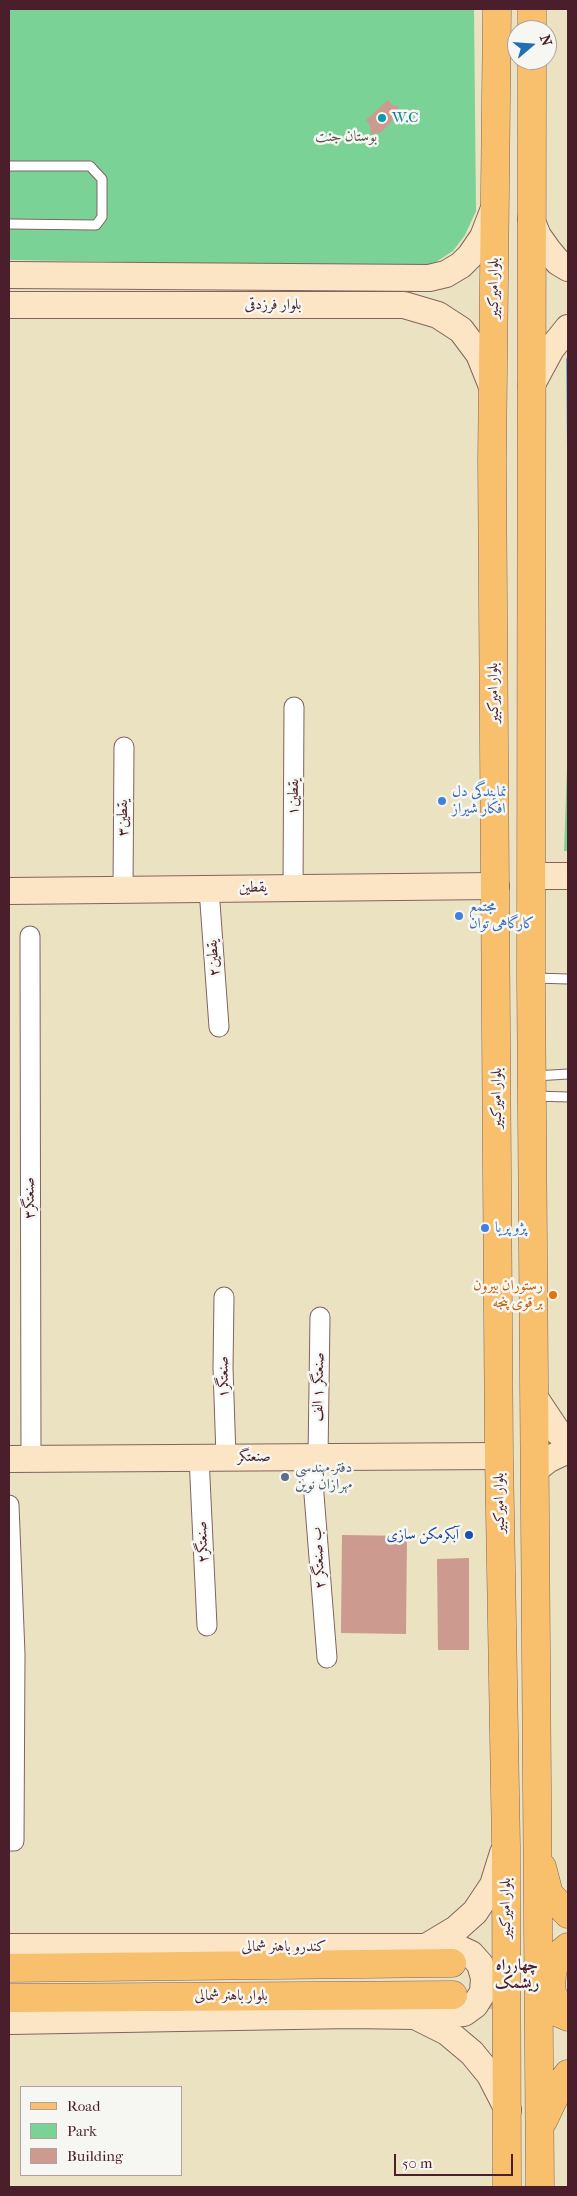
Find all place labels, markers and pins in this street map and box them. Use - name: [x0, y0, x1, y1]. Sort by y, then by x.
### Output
- place label: W.C: [392, 109, 418, 127]
- marker: W.C: [376, 112, 388, 124]
- place label: نمایندگی دل افکار شیراز: [452, 783, 507, 818]
- marker: نمایندگی دل افکار شیراز: [436, 795, 448, 807]
- place label: مجتمع کارگاهی توان: [469, 898, 535, 933]
- marker: مجتمع کارگاهی توان: [453, 910, 465, 922]
- place label: پژو پریا: [495, 1219, 527, 1237]
- marker: پژو پریا: [479, 1222, 491, 1234]
- place label: رستوران بیرون بر قوی پنجه: [473, 1277, 543, 1312]
- marker: رستوران بیرون بر قوی پنجه: [547, 1289, 559, 1301]
- place label: دفتر مهندسی مهرازان نوین: [295, 1459, 352, 1494]
- marker: دفتر مهندسی مهرازان نوین: [279, 1471, 291, 1483]
- place label: آبکرمکن سازی: [386, 1526, 459, 1544]
- marker: آبکرمکن سازی: [463, 1529, 475, 1541]

